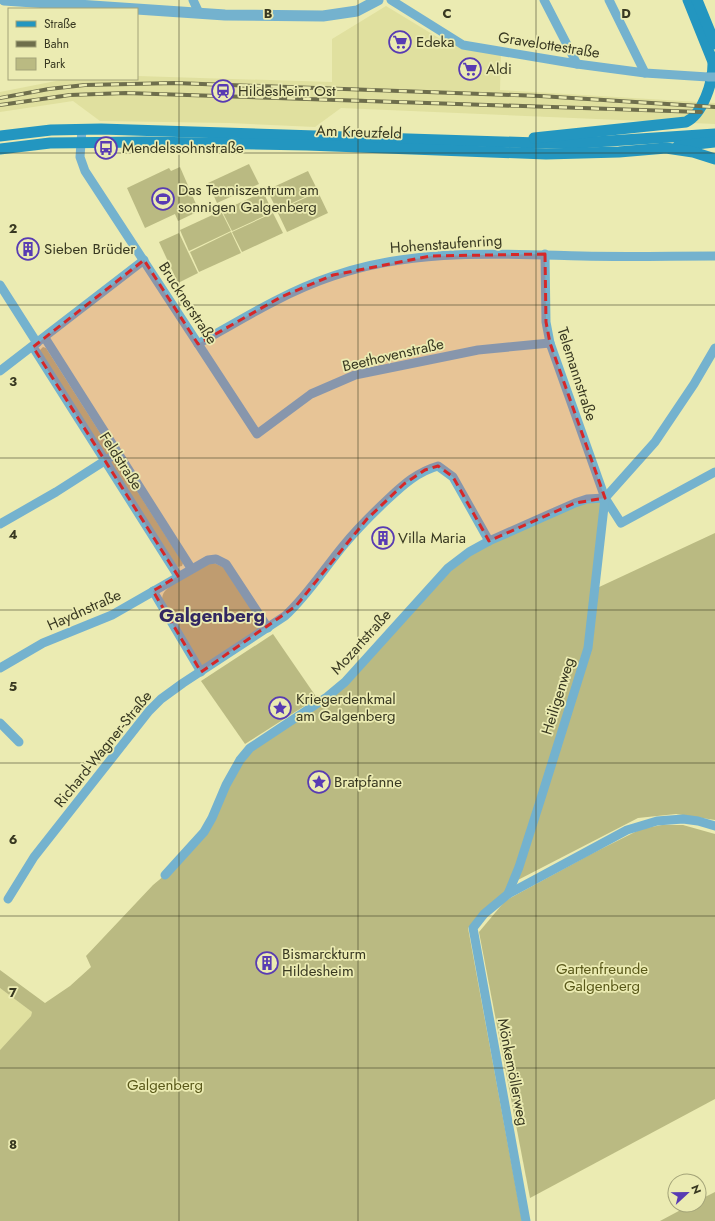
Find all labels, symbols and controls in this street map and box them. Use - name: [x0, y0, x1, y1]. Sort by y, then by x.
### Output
- text: B: [264, 4, 273, 23]
- text: C: [442, 4, 452, 23]
- text: D: [621, 4, 631, 23]
- legend: [8, 8, 138, 80]
- text: Straße: [44, 15, 76, 33]
- street label: Gravelottestraße: [497, 26, 602, 64]
- supermarket icon: Edeka: [387, 29, 413, 55]
- place label: Edeka: [416, 31, 454, 53]
- text: Bahn: [44, 35, 69, 53]
- text: Park: [44, 55, 66, 73]
- supermarket icon: Aldi: [457, 56, 483, 82]
- place label: Aldi: [486, 58, 512, 80]
- station icon: Hildesheim Ost: [210, 78, 236, 104]
- place label: Hildesheim Ost: [238, 80, 336, 102]
- street label: Am Kreuzfeld: [316, 120, 402, 144]
- bus stop icon: Mendelssohnstraße: [93, 135, 119, 161]
- place label: Mendelssohnstraße: [122, 137, 244, 159]
- place label: Das Tenniszentrum am sonnigen Galgenberg: [178, 179, 319, 218]
- sports icon: Das Tenniszentrum am sonnigen Galgenberg: [150, 186, 176, 212]
- text: 2: [9, 219, 17, 238]
- street label: Hohenstaufenring: [389, 229, 503, 259]
- building icon: Sieben Brüder: [15, 236, 41, 262]
- place label: Sieben Brüder: [44, 238, 136, 260]
- street label: Brucknerstraße: [153, 258, 223, 349]
- street label: Telemannstraße: [552, 324, 603, 424]
- street label: Beethovenstraße: [340, 333, 446, 377]
- text: 3: [9, 372, 17, 391]
- street label: Feldstraße: [94, 428, 148, 494]
- text: 4: [8, 525, 18, 544]
- building icon: Villa Maria: [370, 525, 396, 551]
- place label: Villa Maria: [398, 527, 466, 549]
- street label: Haydnstraße: [43, 584, 125, 636]
- district label: Galgenberg: [159, 602, 265, 629]
- street label: Mozartstraße: [326, 604, 397, 680]
- street label: Heiligenweg: [536, 655, 580, 737]
- text: 5: [9, 677, 17, 696]
- street label: Richard-Wagner-Straße: [49, 686, 157, 812]
- place label: Kriegerdenkmal am Galgenberg: [296, 688, 396, 727]
- place icon: Kriegerdenkmal am Galgenberg: [267, 695, 293, 721]
- place icon: Bratpfanne: [306, 769, 332, 795]
- place label: Bratpfanne: [334, 771, 402, 793]
- text: 6: [9, 830, 18, 849]
- place label: Bismarckturm Hildesheim: [282, 943, 366, 982]
- building icon: Bismarckturm Hildesheim: [254, 950, 280, 976]
- park label: Gartenfreunde Galgenberg: [556, 958, 648, 997]
- text: 7: [9, 983, 17, 1002]
- street label: Mönkemöllerweg: [492, 1017, 534, 1127]
- park label: Galgenberg: [127, 1074, 203, 1096]
- text: 8: [9, 1135, 17, 1154]
- north arrow: [667, 1173, 707, 1213]
- text: N: [687, 1182, 705, 1196]

